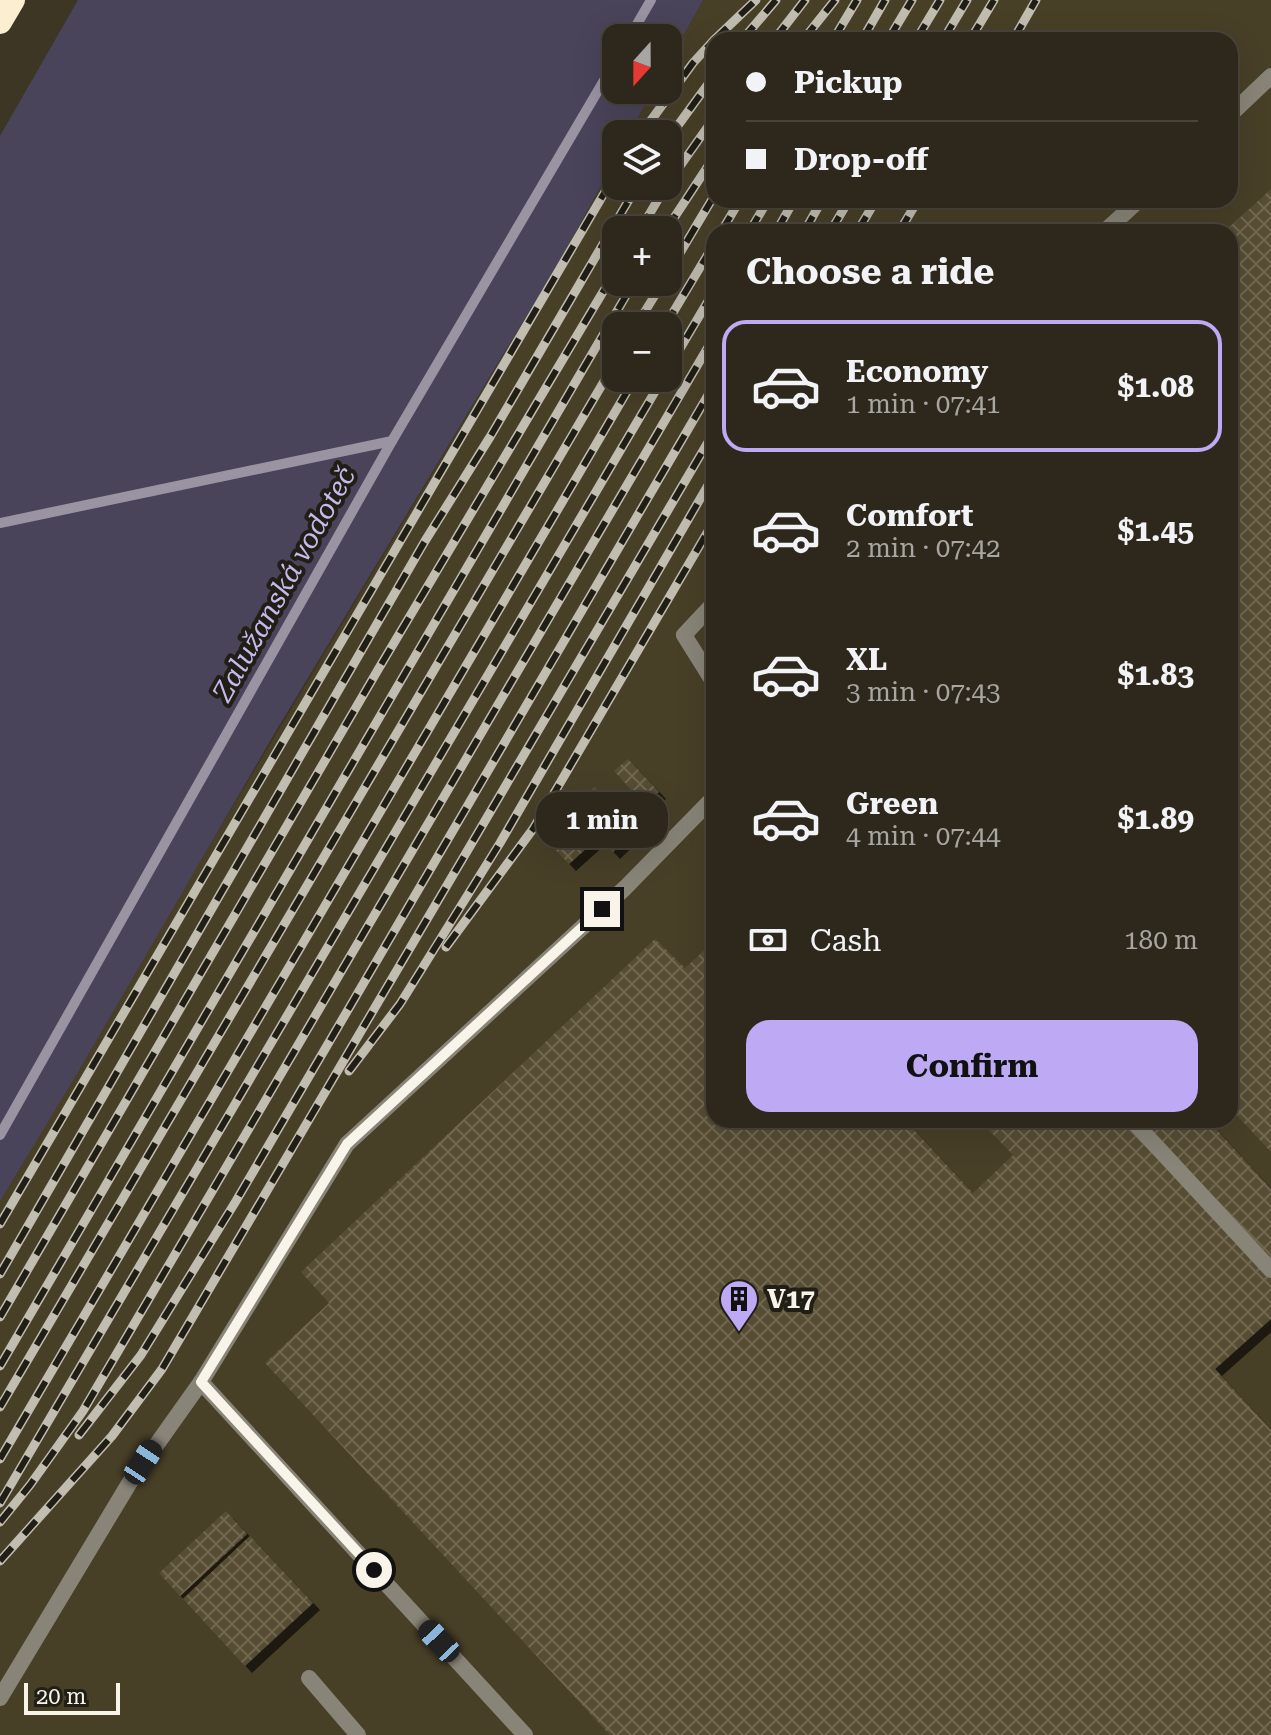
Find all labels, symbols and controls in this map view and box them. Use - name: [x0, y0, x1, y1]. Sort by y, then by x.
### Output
- north arrow: [602, 24, 682, 104]
- map controls: [602, 24, 682, 392]
- text: Pickup: [794, 65, 902, 100]
- button: layers: [602, 120, 682, 200]
- text: Drop-off: [794, 142, 928, 177]
- button: +: [602, 216, 682, 296]
- text: Choose a ride: [746, 251, 994, 293]
- button: −: [602, 312, 682, 392]
- icon: car: [750, 350, 822, 422]
- text: Economy: [846, 354, 988, 389]
- text: $1.08: [1117, 369, 1194, 404]
- text: 1 min · 07:41: [846, 389, 1001, 419]
- water label: Zalužanská vodoteč: [205, 461, 362, 708]
- icon: car: [750, 494, 822, 566]
- text: Comfort: [846, 498, 973, 533]
- text: $1.45: [1117, 513, 1194, 548]
- text: 2 min · 07:42: [846, 533, 1001, 563]
- icon: car: [750, 638, 822, 710]
- text: XL: [846, 642, 887, 677]
- text: $1.83: [1117, 657, 1194, 692]
- text: 3 min · 07:43: [846, 677, 1001, 707]
- icon: car: [750, 782, 822, 854]
- text: Green: [846, 786, 938, 821]
- callout: 1 min: [536, 793, 668, 849]
- text: $1.89: [1117, 801, 1194, 836]
- text: 1 min: [566, 805, 638, 835]
- text: 4 min · 07:44: [846, 821, 1001, 851]
- route end: [584, 891, 620, 927]
- icon: cash: [746, 918, 790, 962]
- text: Cash: [810, 923, 881, 958]
- text: 180 m: [1124, 925, 1198, 955]
- button: Confirm: [746, 1020, 1198, 1112]
- building icon: V17: [718, 1278, 760, 1333]
- place label: V17: [767, 1284, 815, 1314]
- car: [120, 1435, 166, 1489]
- route start: [356, 1552, 392, 1588]
- car: [414, 1615, 464, 1667]
- scale bar: [24, 1679, 120, 1715]
- text: 20 m: [36, 1684, 86, 1709]

